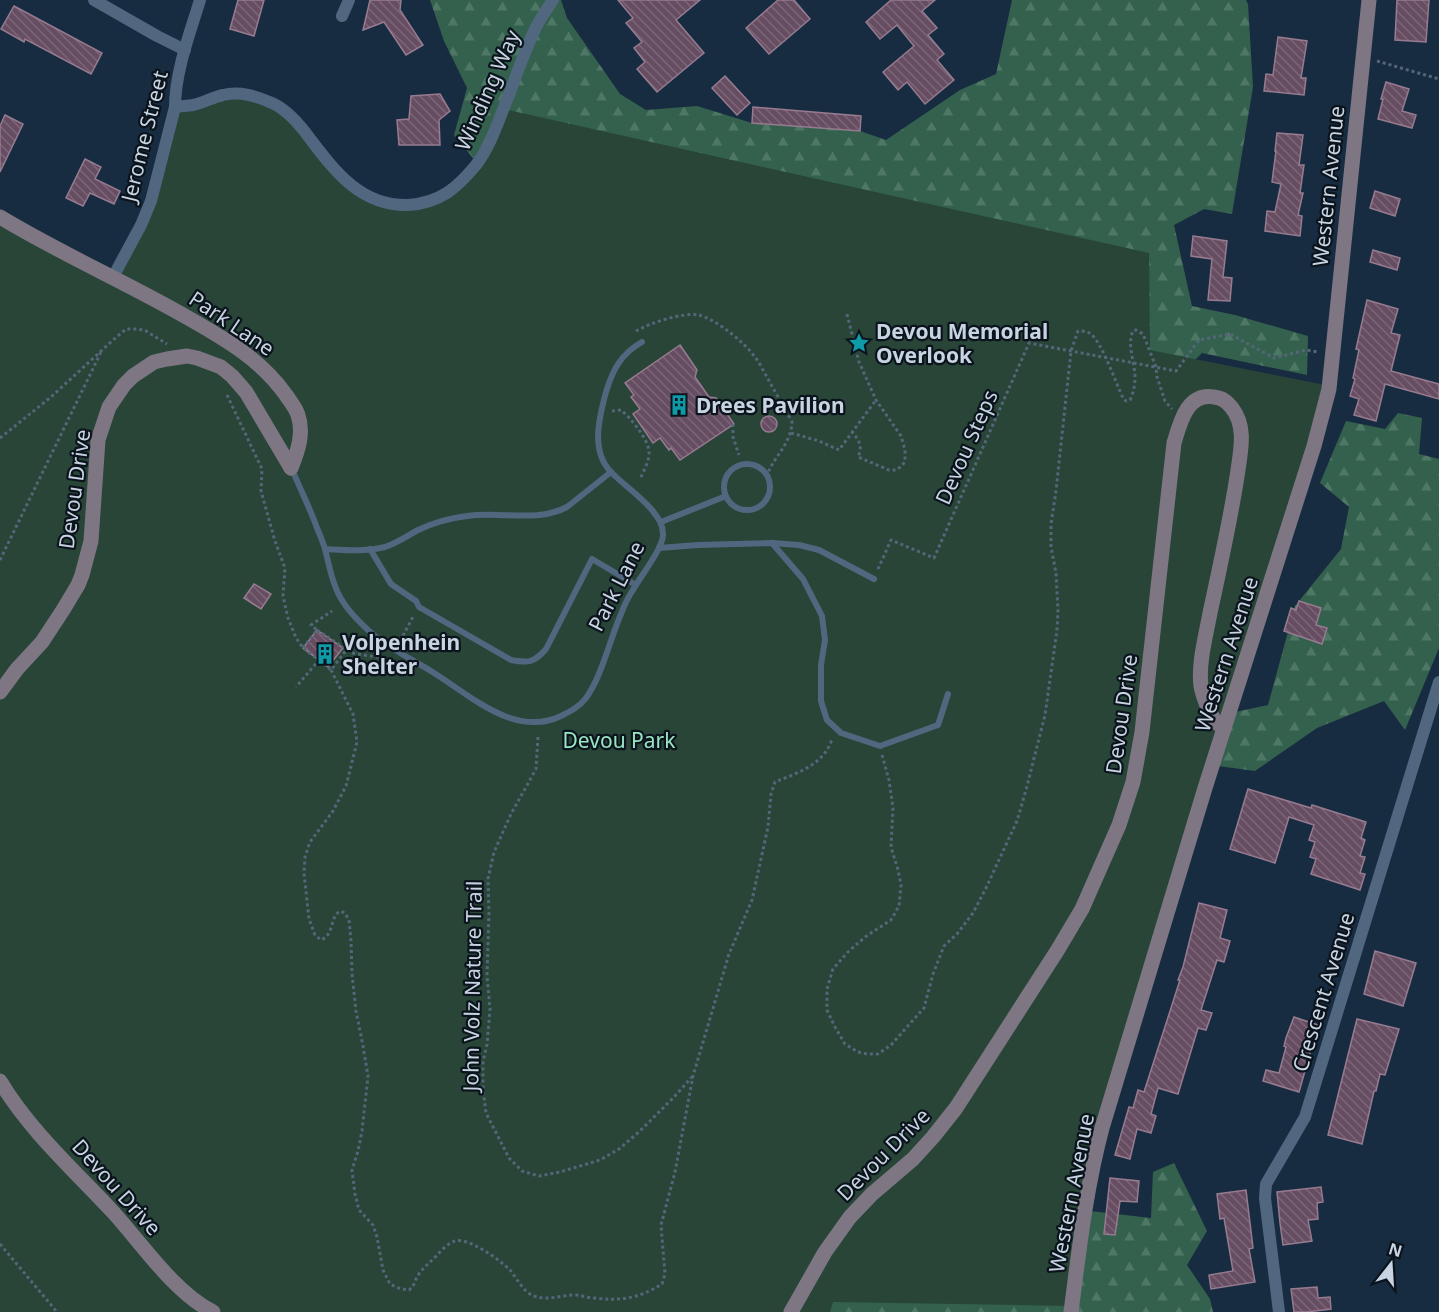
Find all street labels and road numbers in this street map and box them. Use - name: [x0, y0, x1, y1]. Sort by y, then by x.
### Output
- street label: Winding Way: [448, 25, 526, 155]
- street label: Jerome Street: [114, 67, 174, 206]
- street label: Western Avenue: [1306, 104, 1350, 268]
- street label: Park Lane: [184, 284, 280, 362]
- street label: Devou Steps: [928, 385, 1004, 509]
- street label: Devou Drive: [52, 427, 96, 551]
- street label: Park Lane: [581, 536, 651, 636]
- street label: Western Avenue: [1188, 573, 1264, 735]
- street label: Devou Drive: [1099, 652, 1143, 776]
- street label: John Volz Nature Trail: [456, 880, 488, 1094]
- street label: Crescent Avenue: [1285, 909, 1361, 1075]
- street label: Devou Drive: [830, 1101, 936, 1207]
- street label: Western Avenue: [1042, 1111, 1100, 1275]
- street label: Devou Drive: [66, 1133, 168, 1241]

